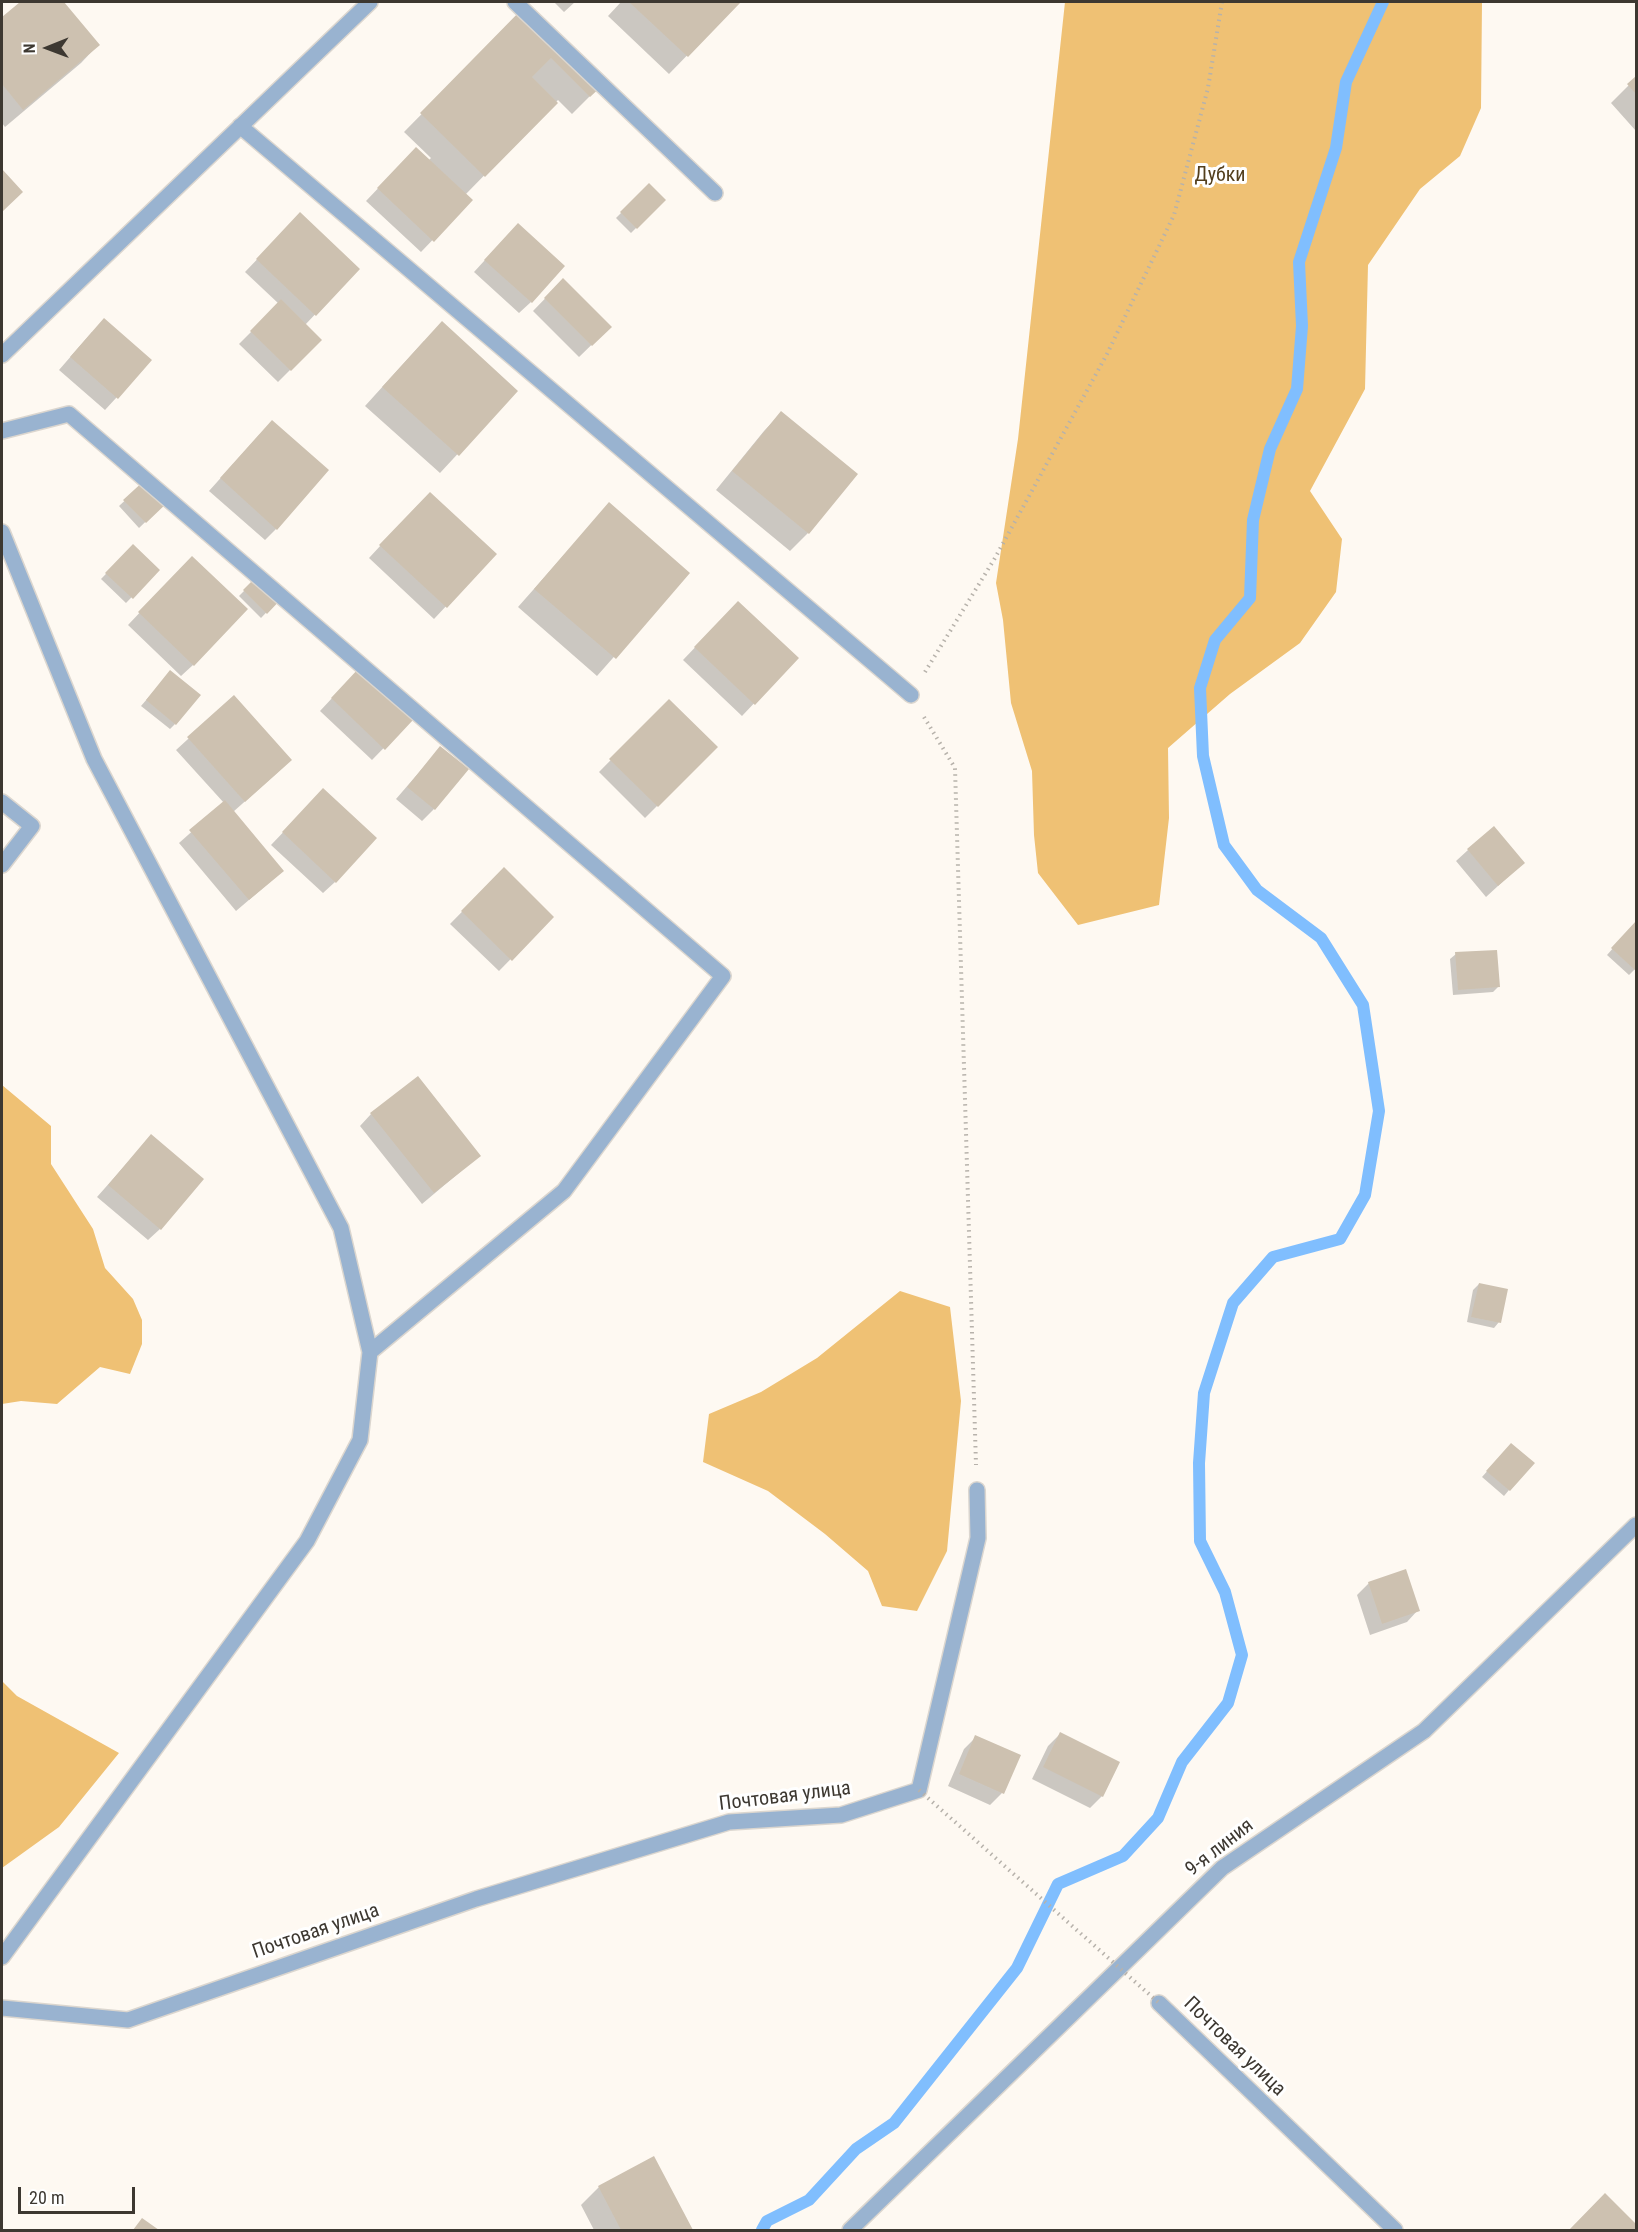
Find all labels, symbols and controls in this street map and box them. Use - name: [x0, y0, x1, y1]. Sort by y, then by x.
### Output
- north arrow: [18, 18, 78, 78]
- text: N: [20, 43, 39, 53]
- park label: Дубки: [1195, 164, 1245, 188]
- street label: Почтовая улица: [718, 1777, 852, 1817]
- street label: 9-я линия: [1181, 1814, 1259, 1882]
- street label: Почтовая улица: [249, 1899, 383, 1965]
- street label: Почтовая улица: [1178, 1992, 1290, 2102]
- scale bar: [21, 2175, 138, 2213]
- text: 20 m: [29, 2187, 64, 2208]

